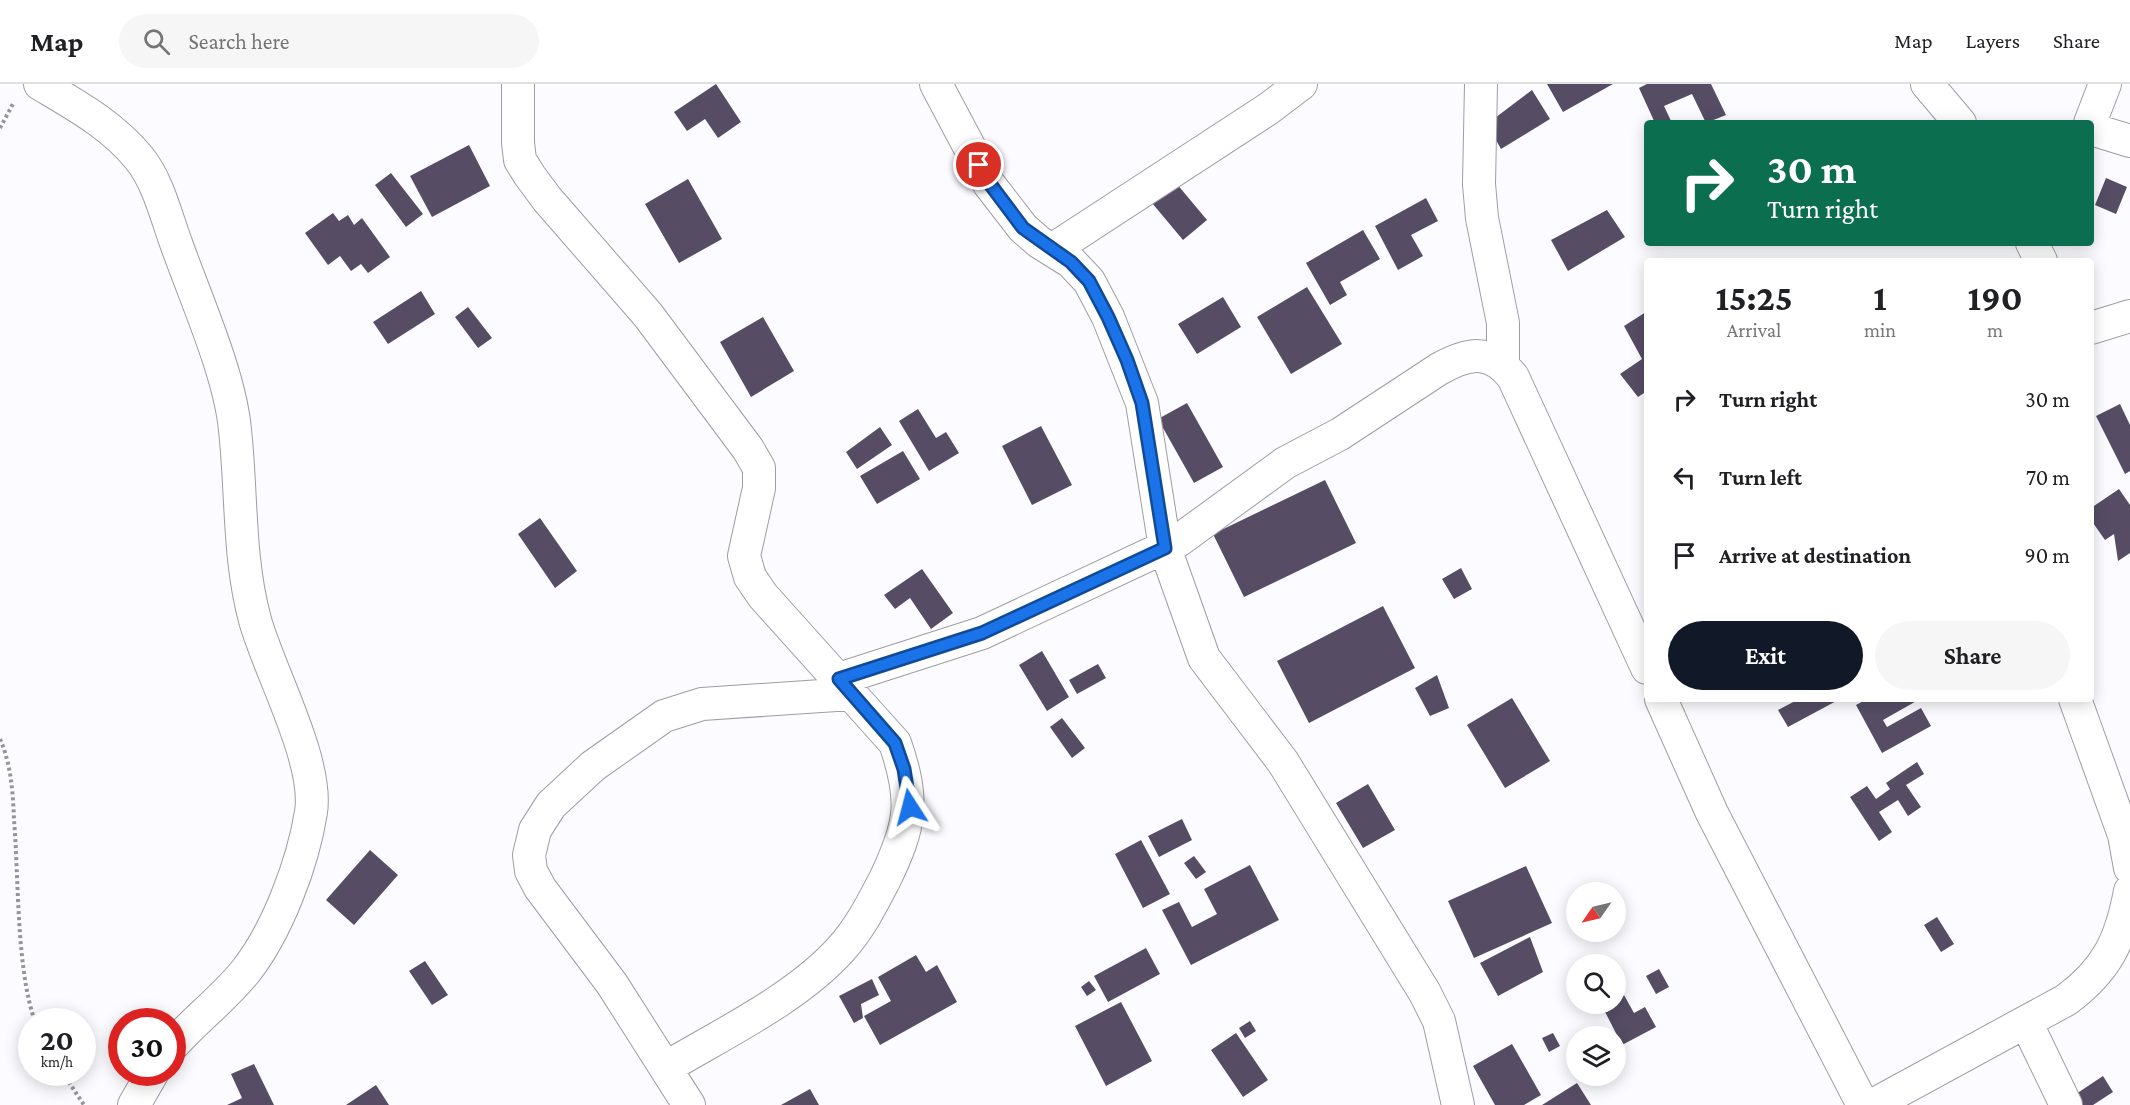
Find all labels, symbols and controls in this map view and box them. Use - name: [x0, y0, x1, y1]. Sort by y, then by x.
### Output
- search box: [119, 14, 539, 68]
- icon: search: [140, 25, 173, 58]
- text: Map: [30, 26, 83, 57]
- text: Search here: [188, 29, 289, 54]
- text: Map: [1894, 29, 1933, 53]
- text: Layers: [1966, 29, 2020, 53]
- text: Share: [2053, 29, 2100, 53]
- pin: [953, 139, 1004, 190]
- icon: right: [1668, 144, 1746, 222]
- text: 30 m: [1767, 145, 1857, 192]
- icon: arrive: [962, 148, 995, 181]
- text: Turn right: [1767, 194, 1878, 224]
- text: 15:25: [1715, 278, 1793, 318]
- text: 1: [1873, 278, 1887, 318]
- text: 190: [1968, 278, 2023, 318]
- text: Arrival: [1727, 319, 1781, 341]
- text: min: [1864, 319, 1896, 341]
- text: m: [1987, 319, 2003, 341]
- icon: right: [1668, 383, 1701, 416]
- text: Turn right: [1719, 387, 1817, 412]
- text: 30 m: [2025, 387, 2070, 412]
- icon: left: [1668, 461, 1701, 494]
- text: Turn left: [1719, 465, 1802, 490]
- text: 70 m: [2026, 465, 2070, 490]
- icon: arrive: [1668, 539, 1701, 572]
- text: Arrive at destination: [1719, 543, 1911, 568]
- text: 90 m: [2025, 543, 2070, 568]
- button: Exit: [1668, 621, 1863, 690]
- button: Share: [1875, 621, 2070, 690]
- position arrow: [878, 775, 942, 839]
- north arrow: [1566, 882, 1626, 942]
- map controls: [1566, 882, 1626, 1086]
- button: search: [1566, 954, 1626, 1014]
- speed limit sign: 30: [108, 1008, 186, 1086]
- text: 20: [40, 1023, 74, 1056]
- button: layers: [1566, 1026, 1626, 1086]
- text: km/h: [41, 1054, 73, 1070]

